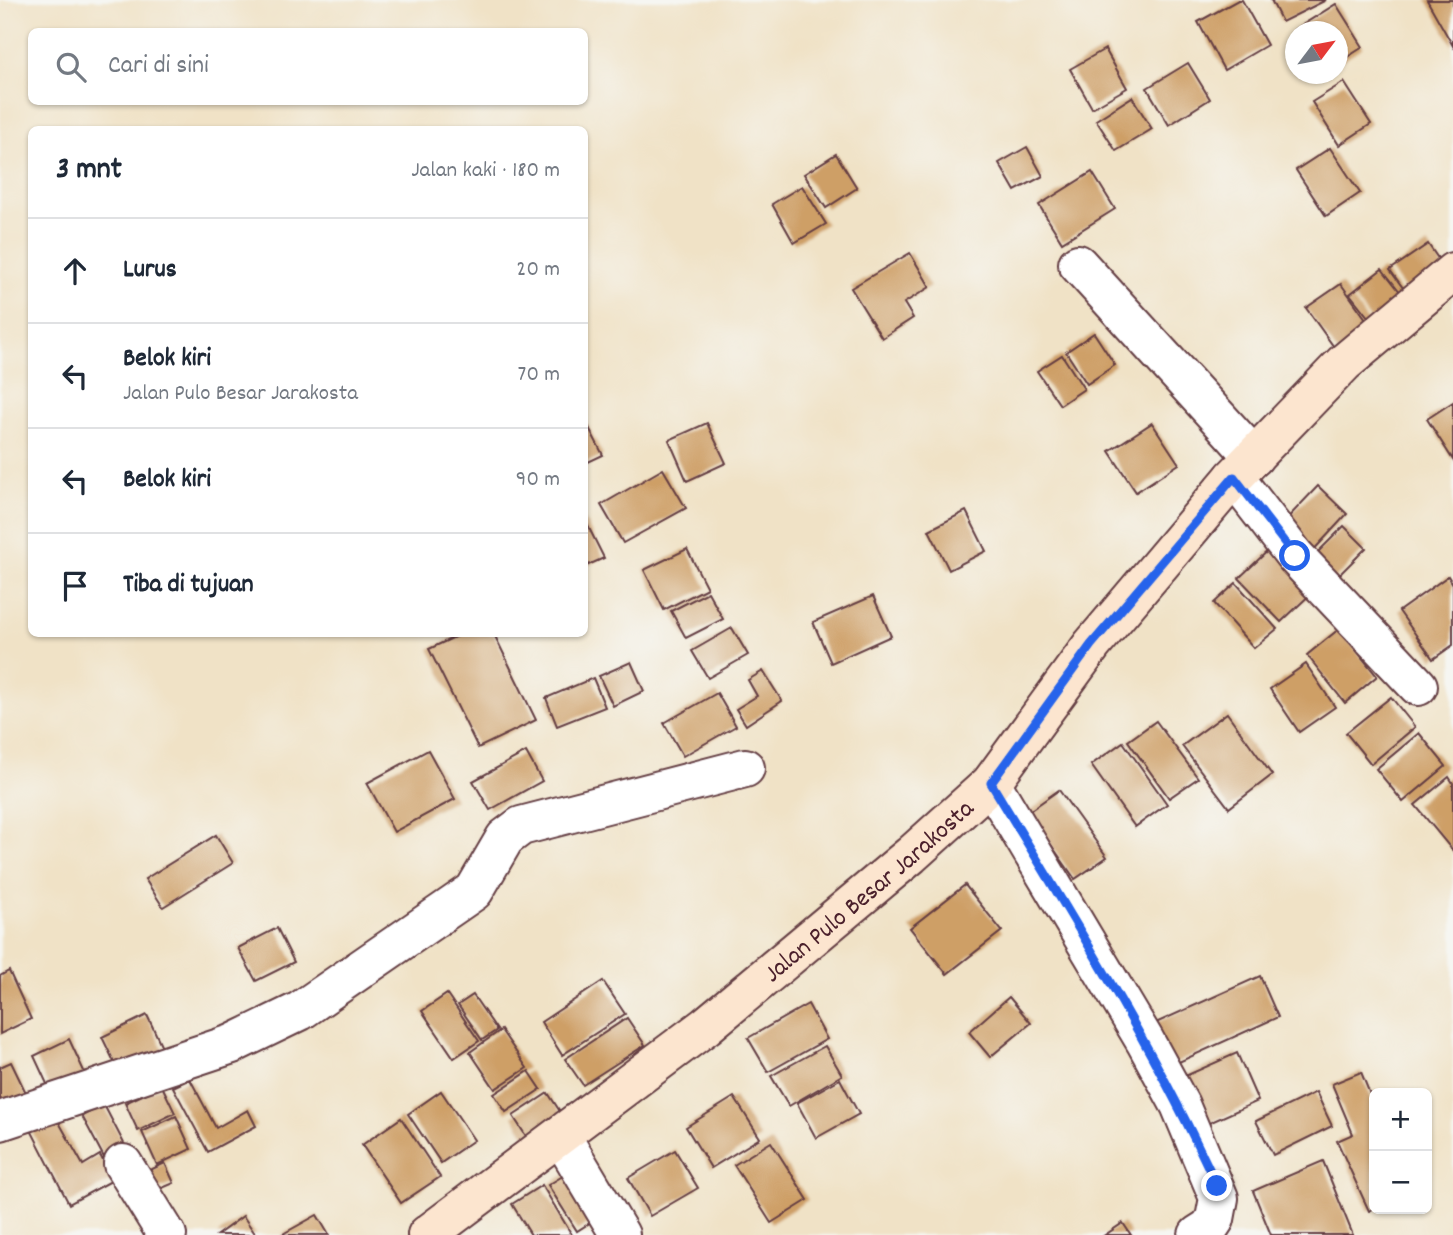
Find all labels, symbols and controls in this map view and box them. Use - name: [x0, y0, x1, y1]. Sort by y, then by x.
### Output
- north arrow: [1285, 21, 1348, 84]
- search box: [28, 28, 588, 105]
- icon: search: [52, 48, 90, 86]
- text: Cari di sini: [108, 48, 209, 85]
- text: 3 mnt: [56, 150, 122, 193]
- text: Jalan kaki · 180 m: [411, 155, 560, 188]
- icon: ahead: [56, 252, 94, 290]
- text: Lurus: [123, 252, 177, 289]
- text: 20 m: [516, 254, 560, 287]
- text: Belok kiri: [123, 341, 211, 378]
- icon: left: [56, 357, 94, 395]
- text: 70 m: [518, 359, 560, 392]
- text: Jalan Pulo Besar Jarakosta: [123, 378, 358, 411]
- icon: left: [56, 462, 94, 500]
- text: Belok kiri: [123, 462, 211, 499]
- text: 90 m: [516, 464, 560, 497]
- route start: [1279, 540, 1310, 571]
- icon: arrive: [56, 567, 94, 605]
- text: Tiba di tujuan: [123, 567, 254, 604]
- street label: Jalan Pulo Besar Jarakosta: [757, 792, 984, 993]
- map controls: [1369, 1088, 1432, 1214]
- button: +: [1369, 1088, 1432, 1151]
- button: −: [1369, 1151, 1432, 1214]
- route end: [1201, 1170, 1232, 1201]

